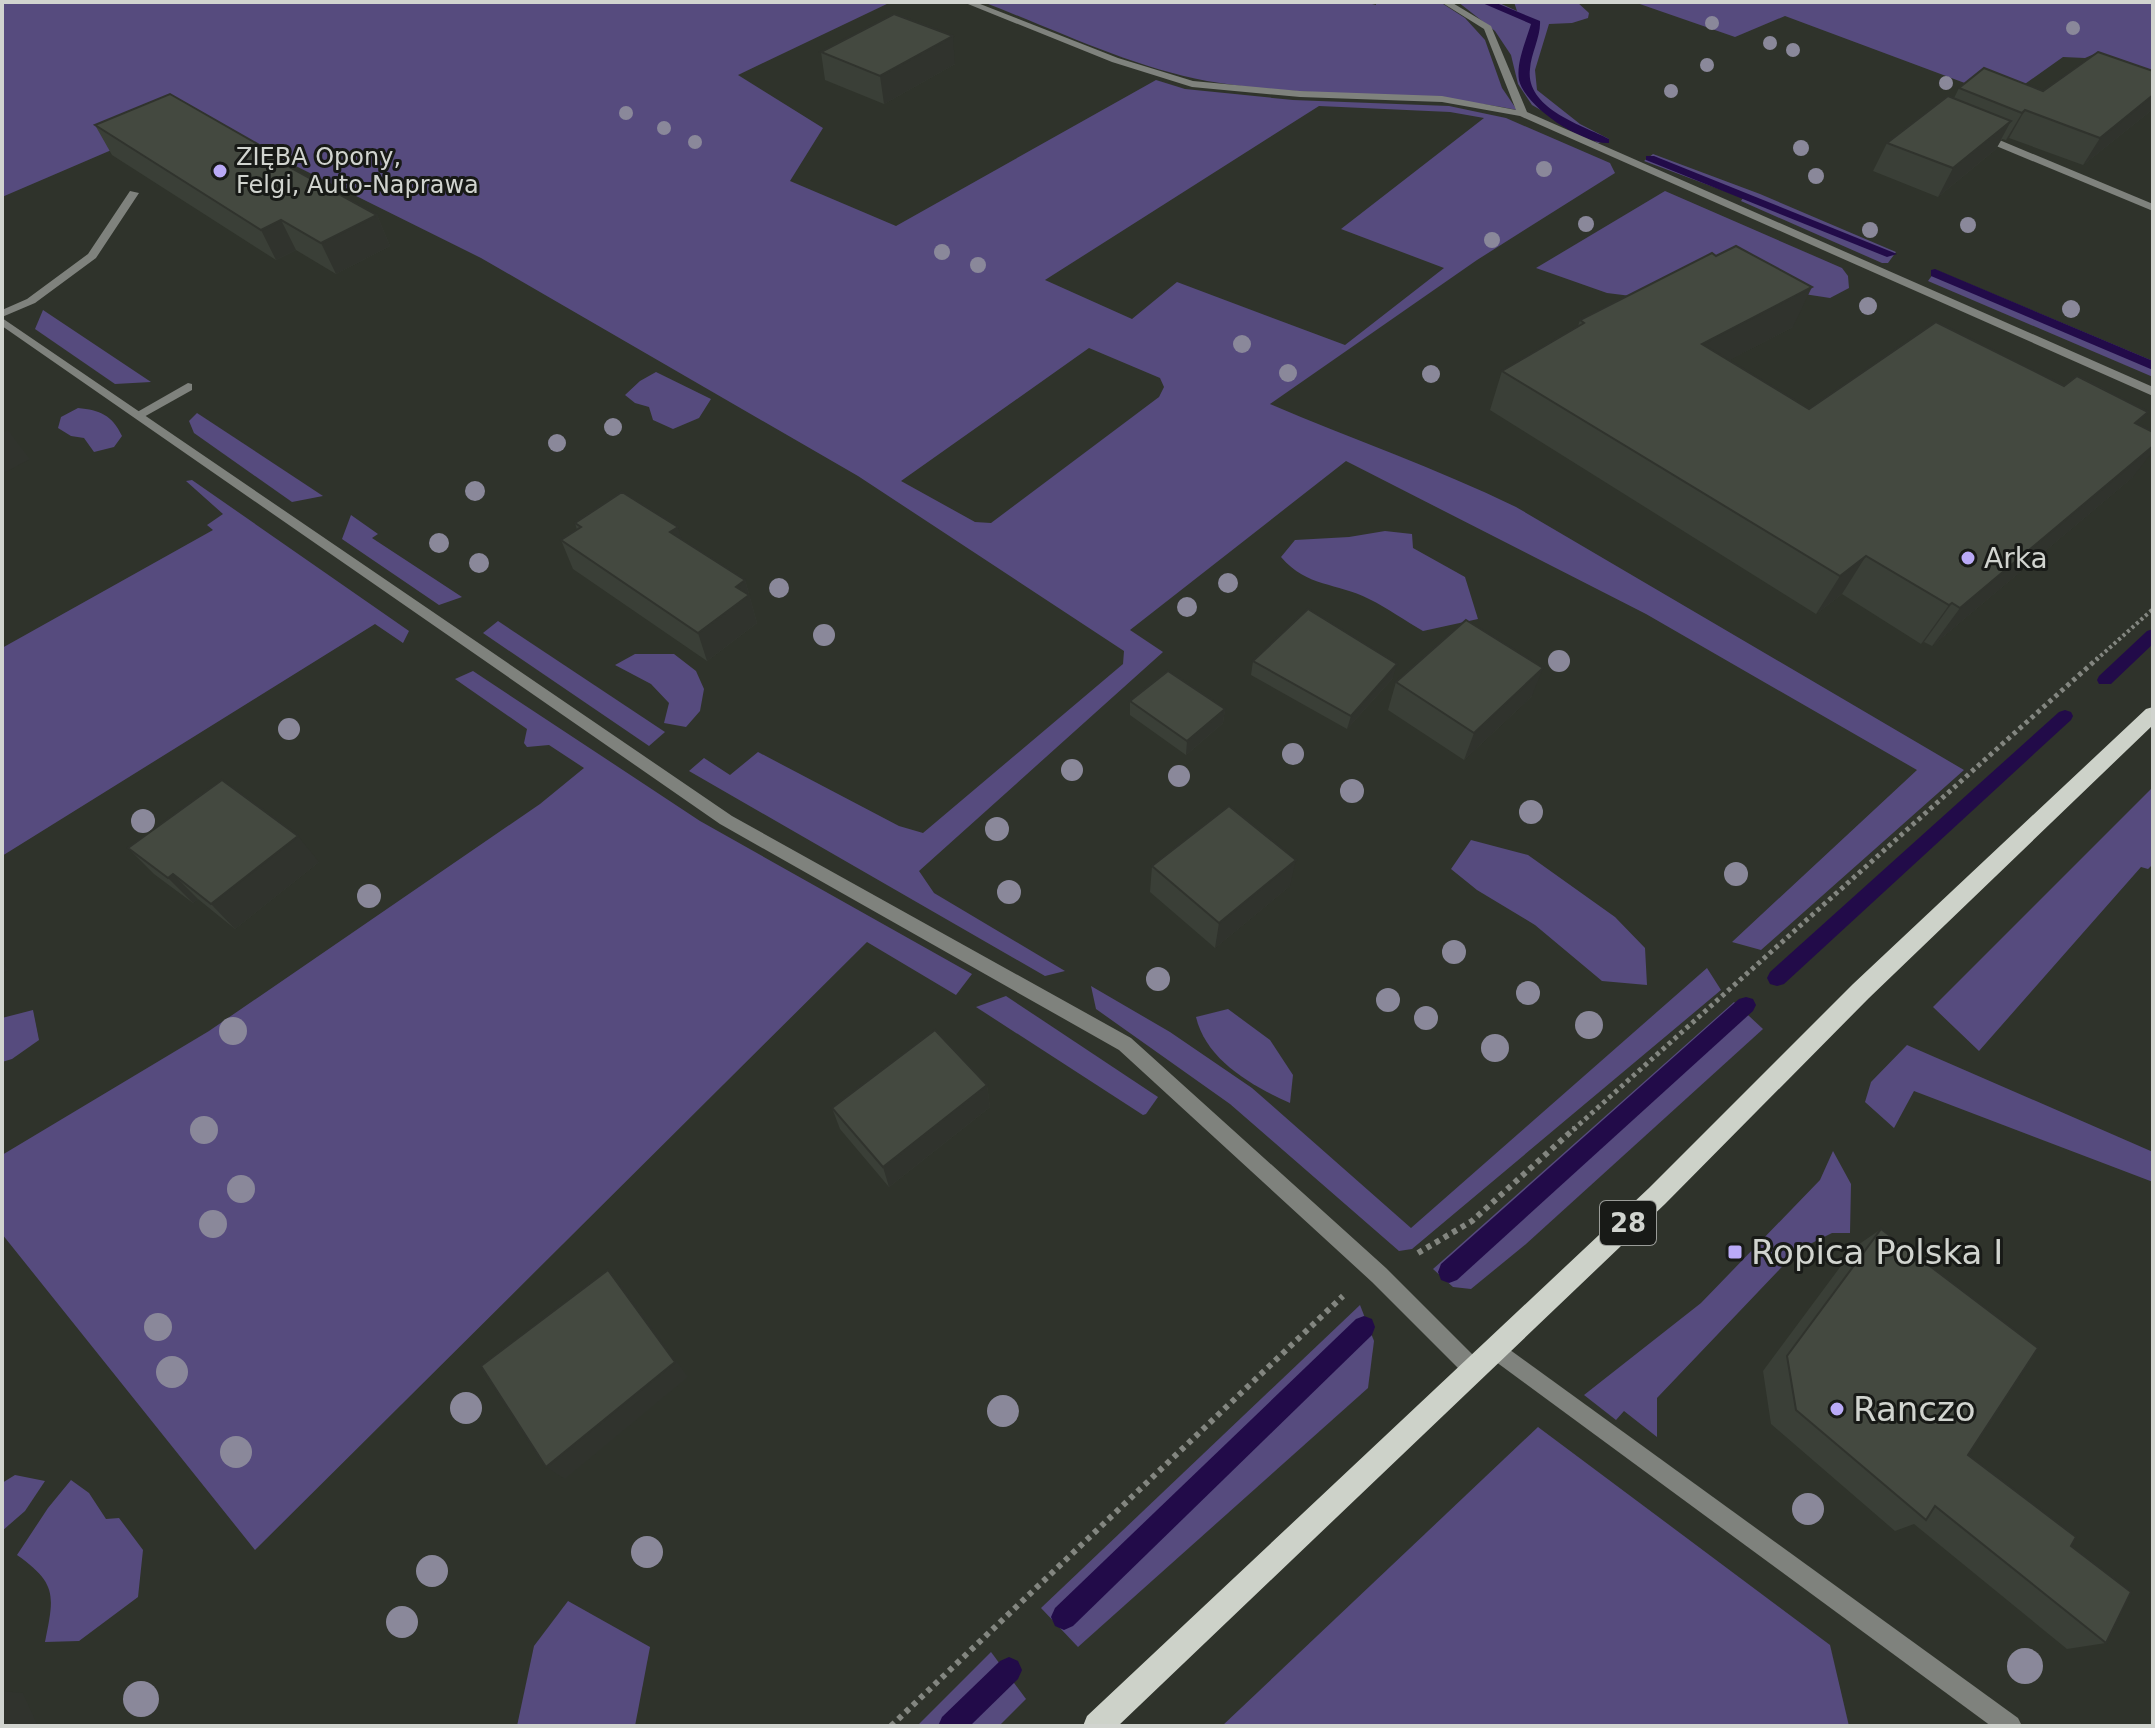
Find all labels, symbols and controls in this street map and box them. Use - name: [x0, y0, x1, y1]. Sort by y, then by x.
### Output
- place label: ZIĘBA Opony, Felgi, Auto-Naprawa: [236, 143, 479, 199]
- marker: ZIĘBA Opony, Felgi, Auto-Naprawa: [211, 162, 229, 180]
- place label: Arka: [1984, 542, 2048, 575]
- marker: Arka: [1959, 549, 1977, 567]
- road number: 28: [1600, 1201, 1656, 1245]
- place label: Ropica Polska I: [1751, 1232, 2003, 1272]
- marker: Ropica Polska I: [1726, 1243, 1744, 1261]
- place label: Ranczo: [1853, 1389, 1976, 1429]
- marker: Ranczo: [1828, 1400, 1846, 1418]

